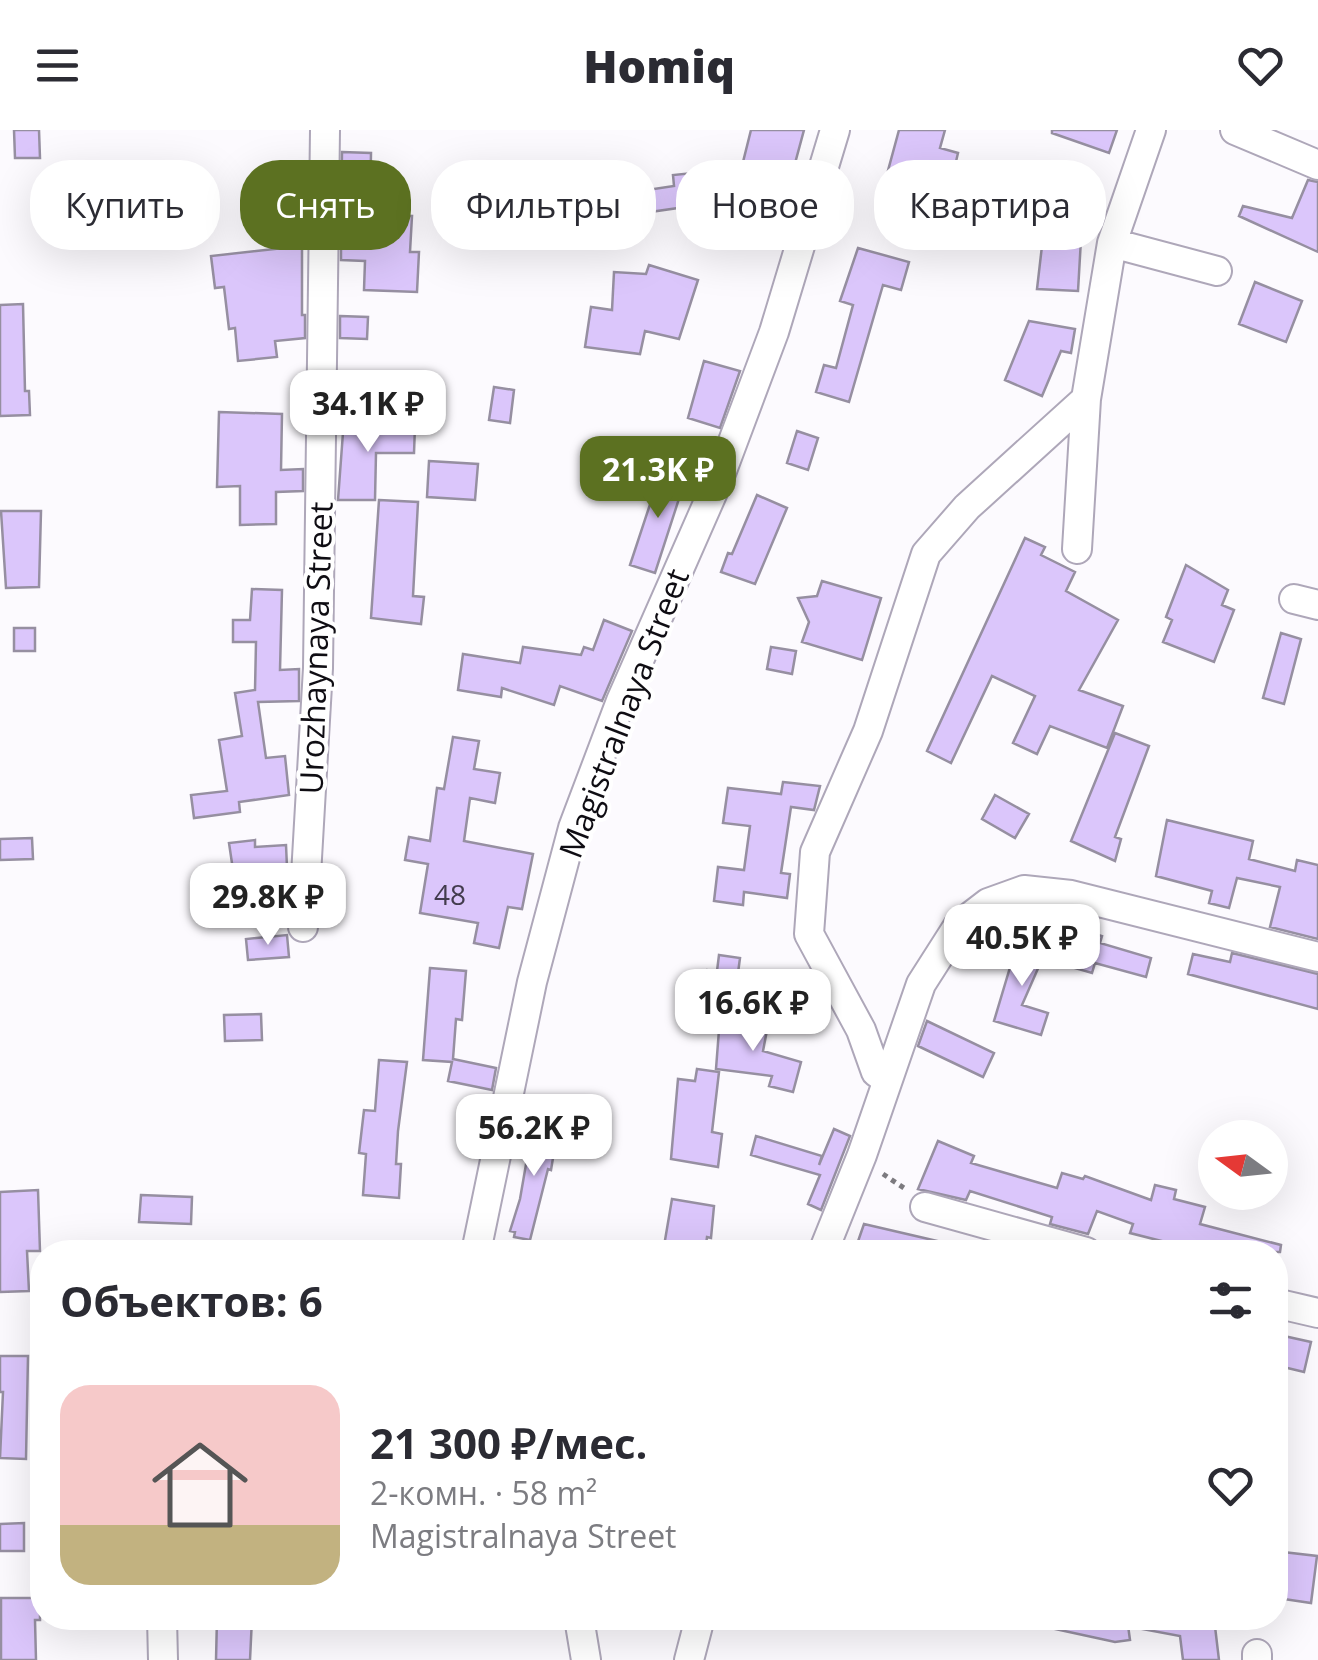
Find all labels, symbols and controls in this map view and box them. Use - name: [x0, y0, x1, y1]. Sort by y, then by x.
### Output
- text: Homiq: [583, 35, 735, 96]
- icon: menu: [30, 38, 85, 93]
- icon: heart: [1233, 38, 1288, 93]
- chip: Купить: [30, 160, 220, 250]
- chip: Снять: [240, 160, 411, 250]
- chip: Фильтры: [431, 160, 656, 250]
- chip: Новое: [676, 160, 854, 250]
- chip: Квартира: [874, 160, 1106, 250]
- pin: 34.1K ₽: [276, 370, 460, 455]
- text: 34.1K ₽: [312, 381, 424, 424]
- pin: 21.3K ₽: [566, 436, 750, 521]
- text: 21.3K ₽: [602, 447, 714, 490]
- street label: Urozhaynaya Street: [288, 501, 342, 795]
- street label: Magistralnaya Street: [548, 562, 698, 864]
- pin: 29.8K ₽: [176, 863, 360, 948]
- text: 29.8K ₽: [212, 874, 324, 917]
- house number: 48: [434, 875, 466, 913]
- pin: 40.5K ₽: [930, 904, 1114, 989]
- text: 40.5K ₽: [966, 915, 1078, 958]
- pin: 16.6K ₽: [661, 969, 845, 1054]
- text: 16.6K ₽: [697, 980, 809, 1023]
- pin: 56.2K ₽: [442, 1094, 626, 1179]
- text: 56.2K ₽: [478, 1105, 590, 1148]
- north arrow: [1198, 1120, 1288, 1210]
- map controls: [1198, 1120, 1288, 1210]
- text: Объектов: 6: [60, 1272, 323, 1329]
- icon: filters: [1203, 1273, 1258, 1328]
- text: 21 300 ₽/мес.: [370, 1414, 648, 1471]
- icon: home: [140, 1425, 260, 1545]
- icon: heart: [1203, 1458, 1258, 1513]
- text: 2-комн. · 58 m²: [370, 1471, 597, 1514]
- text: Magistralnaya Street: [370, 1514, 677, 1557]

